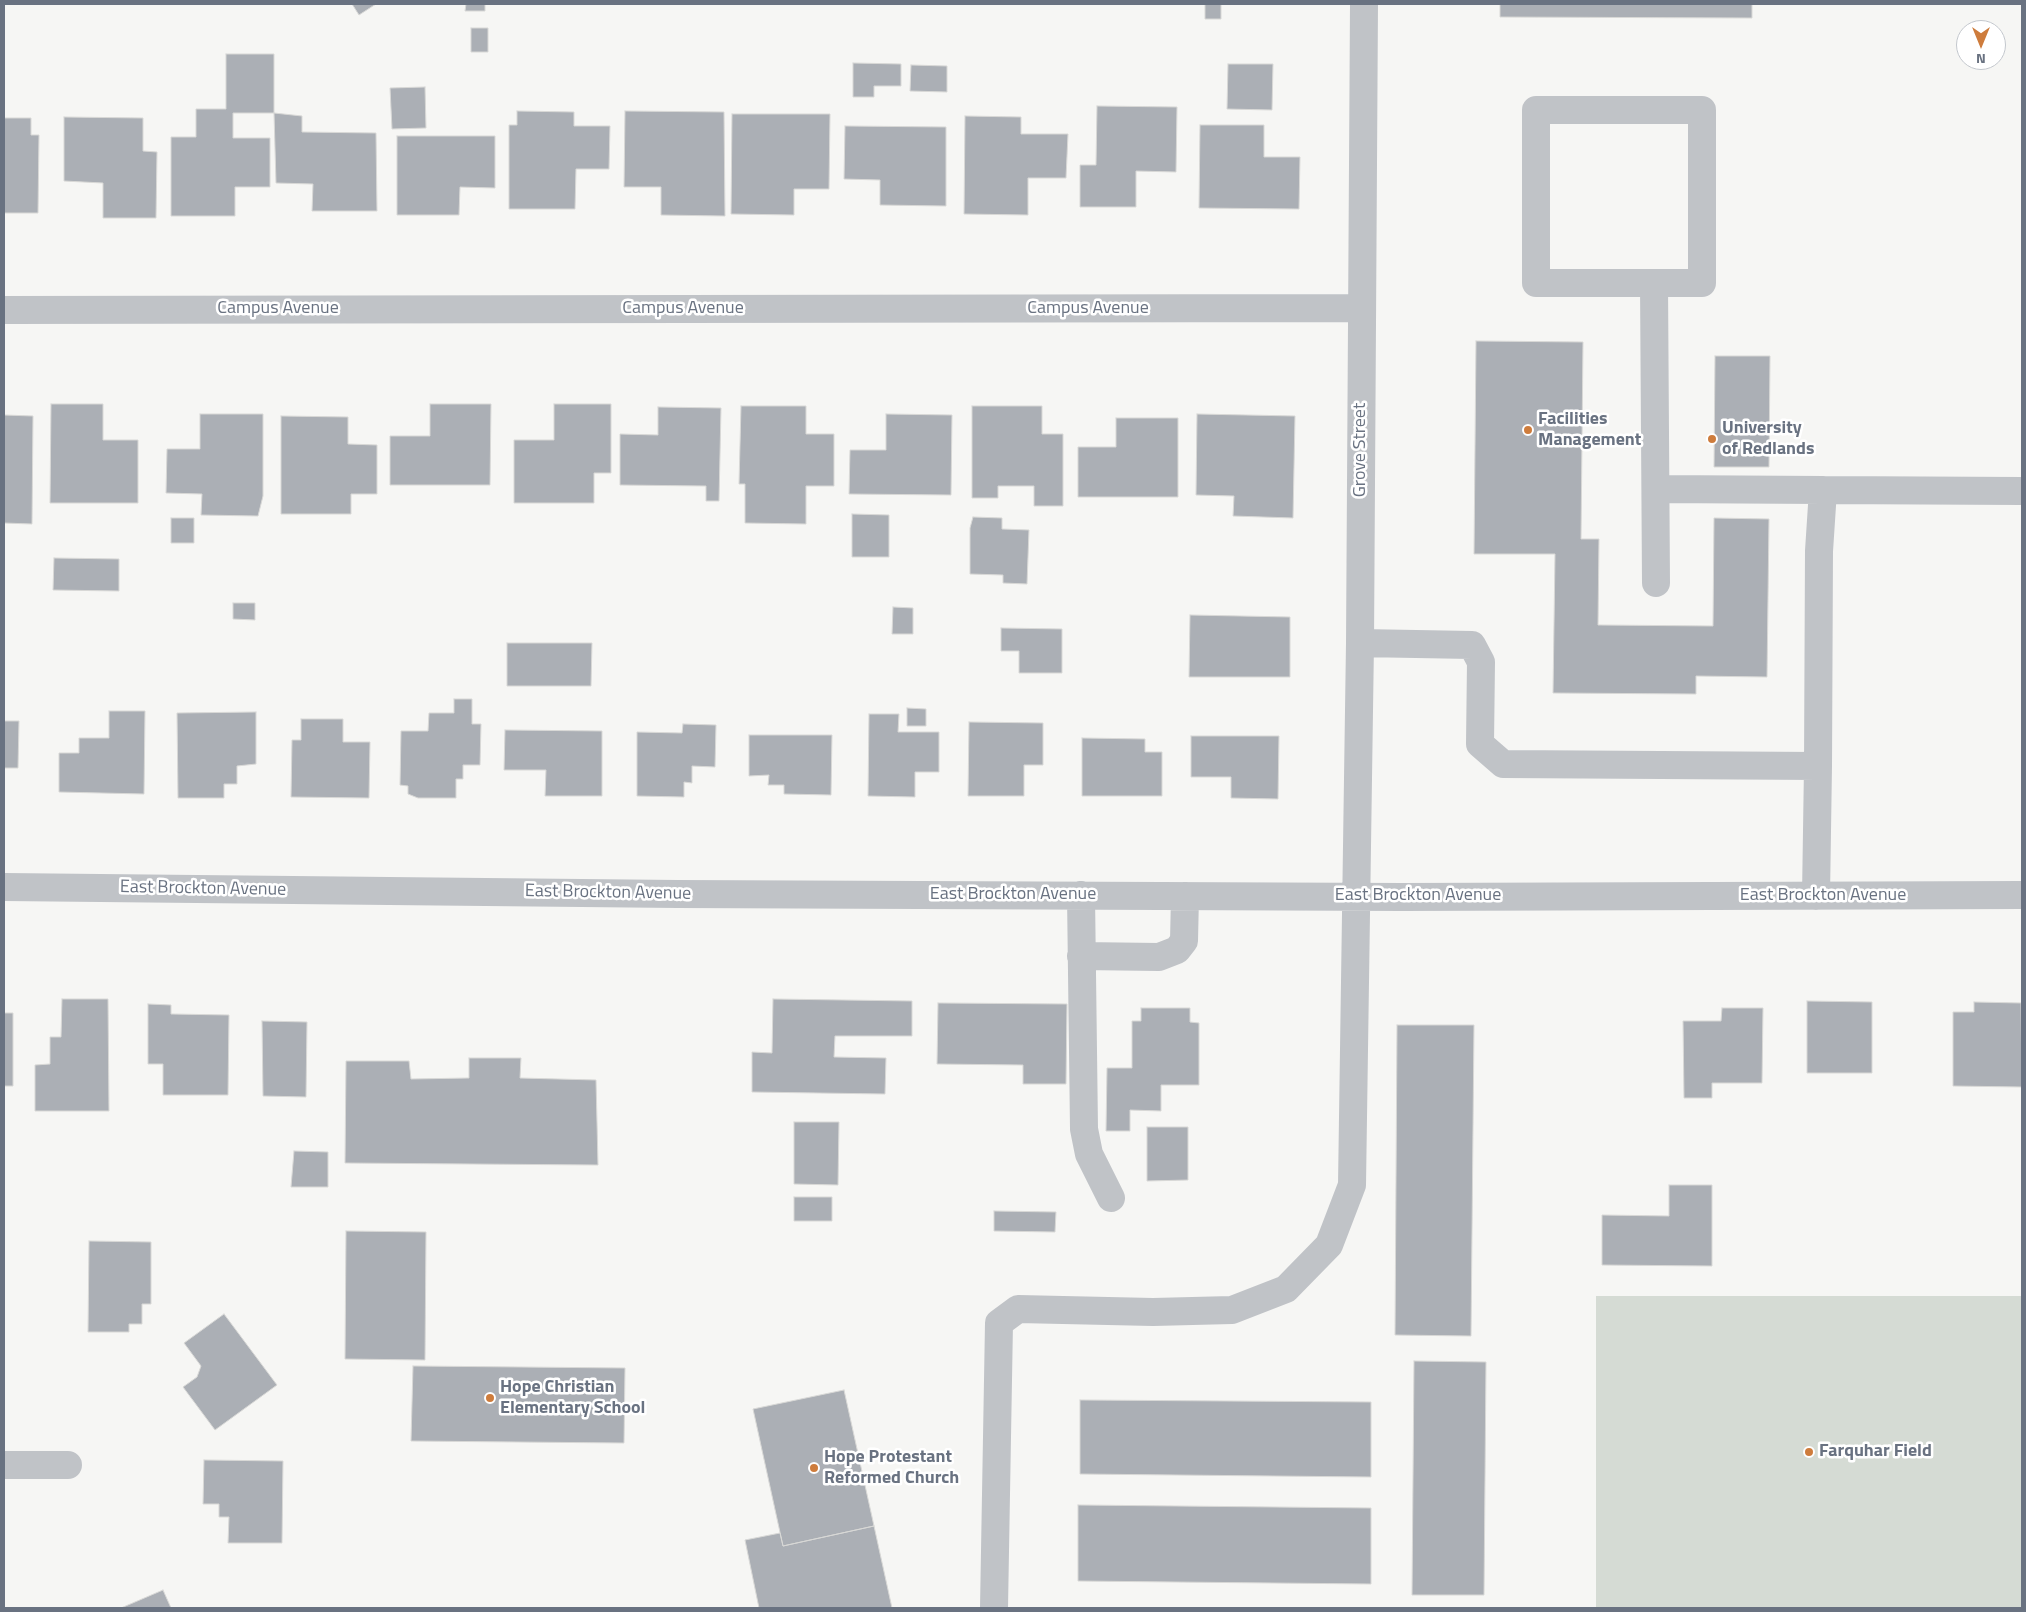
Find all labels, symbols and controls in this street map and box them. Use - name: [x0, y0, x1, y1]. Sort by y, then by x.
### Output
- north arrow: [1956, 20, 2006, 70]
- text: N: [1976, 49, 1986, 70]
- street label: Campus Avenue: [217, 298, 339, 320]
- street label: Campus Avenue: [622, 298, 744, 320]
- street label: Campus Avenue: [1027, 298, 1149, 320]
- street label: Grove Street: [1350, 403, 1372, 497]
- place label: Facilities Management: [1538, 409, 1641, 452]
- place label: University of Redlands: [1722, 418, 1814, 460]
- marker: Facilities Management: [1522, 424, 1534, 436]
- marker: University of Redlands: [1706, 433, 1718, 445]
- street label: East Brockton Avenue: [120, 877, 286, 901]
- street label: East Brockton Avenue: [525, 881, 691, 905]
- street label: East Brockton Avenue: [930, 884, 1096, 906]
- street label: East Brockton Avenue: [1335, 885, 1501, 907]
- street label: East Brockton Avenue: [1740, 885, 1906, 907]
- place label: Hope Christian Elementary School: [500, 1377, 645, 1420]
- marker: Hope Christian Elementary School: [484, 1392, 496, 1404]
- place label: Farquhar Field: [1819, 1441, 1932, 1463]
- marker: Farquhar Field: [1803, 1446, 1815, 1458]
- place label: Hope Protestant Reformed Church: [824, 1447, 959, 1490]
- marker: Hope Protestant Reformed Church: [808, 1462, 820, 1474]

